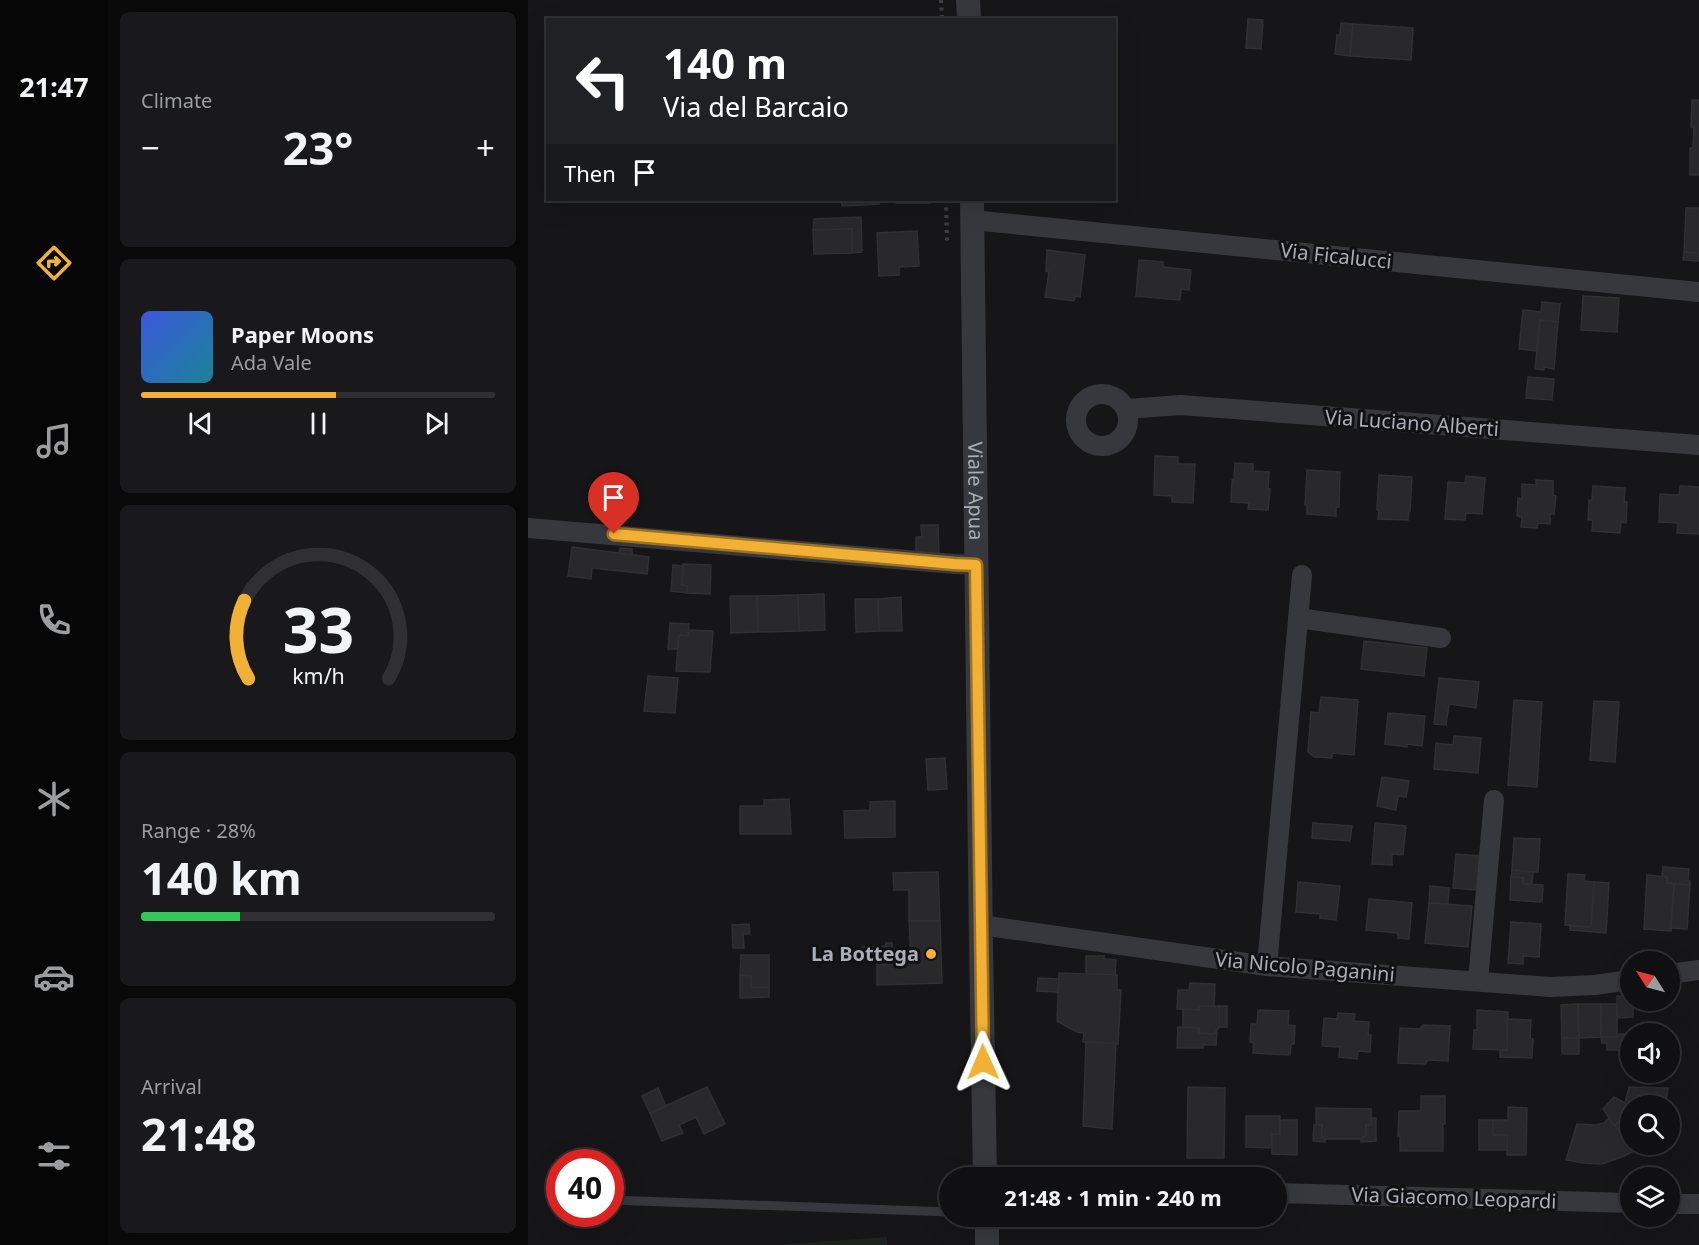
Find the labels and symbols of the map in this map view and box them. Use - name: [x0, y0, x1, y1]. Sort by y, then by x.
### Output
- street label: Via Ficalucci: [1279, 236, 1393, 275]
- street label: Via Luciano Alberti: [1324, 403, 1500, 442]
- street label: Viale Apua: [962, 441, 990, 541]
- pin: [588, 472, 639, 534]
- place label: La Bottega: [811, 940, 919, 967]
- street label: Via Nicolo Paganini: [1214, 945, 1396, 988]
- marker: La Bottega: [924, 947, 938, 961]
- north arrow: [1620, 951, 1680, 1011]
- position arrow: [951, 1030, 1015, 1094]
- speed limit sign: 40: [546, 1149, 624, 1227]
- street label: Via Giacomo Leopardi: [1351, 1180, 1557, 1215]

